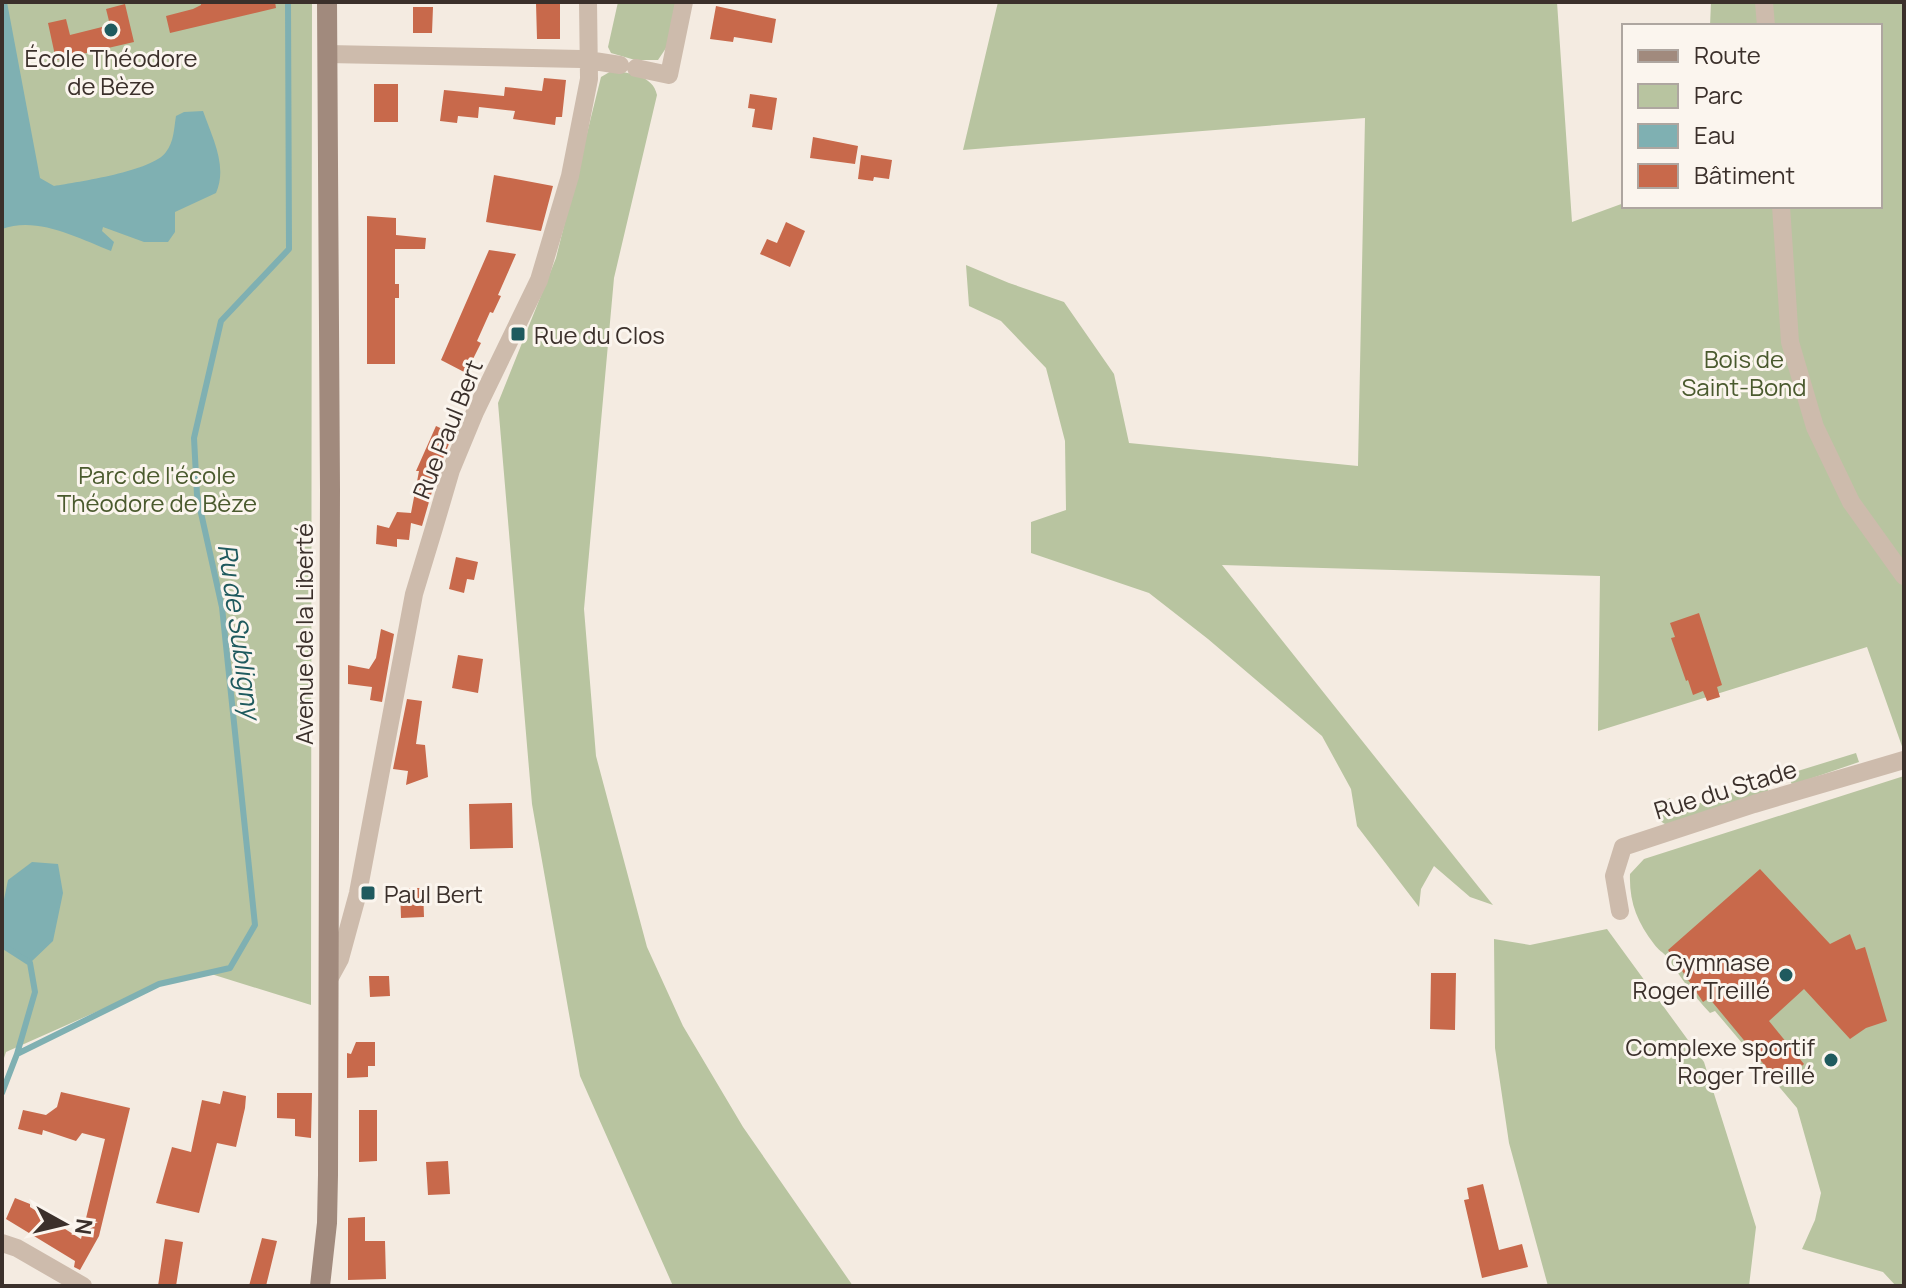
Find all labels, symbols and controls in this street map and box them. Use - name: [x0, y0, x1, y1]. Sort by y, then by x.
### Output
- marker: École Théodore de Bèze: [102, 21, 120, 39]
- legend: [1622, 24, 1882, 208]
- text: Route: [1694, 38, 1761, 71]
- place label: École Théodore de Bèze: [25, 41, 197, 102]
- text: Parc: [1694, 78, 1743, 111]
- text: Eau: [1694, 118, 1735, 151]
- text: Bâtiment: [1694, 158, 1795, 191]
- place label: Rue du Clos: [534, 318, 665, 351]
- marker: Rue du Clos: [509, 325, 527, 343]
- park label: Bois de Saint-Bond: [1682, 342, 1807, 403]
- street label: Rue Paul Bert: [404, 355, 490, 503]
- park label: Parc de l'école Théodore de Bèze: [57, 458, 257, 519]
- street label: Avenue de la Liberté: [287, 523, 320, 745]
- water label: Ru de Subligny: [210, 541, 271, 724]
- street label: Rue du Stade: [1650, 752, 1800, 826]
- place label: Paul Bert: [384, 877, 483, 910]
- marker: Paul Bert: [359, 884, 377, 902]
- place label: Gymnase Roger Treillé: [1633, 945, 1770, 1006]
- marker: Gymnase Roger Treillé: [1777, 966, 1795, 984]
- place label: Complexe sportif Roger Treillé: [1626, 1030, 1815, 1091]
- marker: Complexe sportif Roger Treillé: [1822, 1051, 1840, 1069]
- north arrow: [24, 1184, 104, 1264]
- text: N: [68, 1217, 100, 1237]

